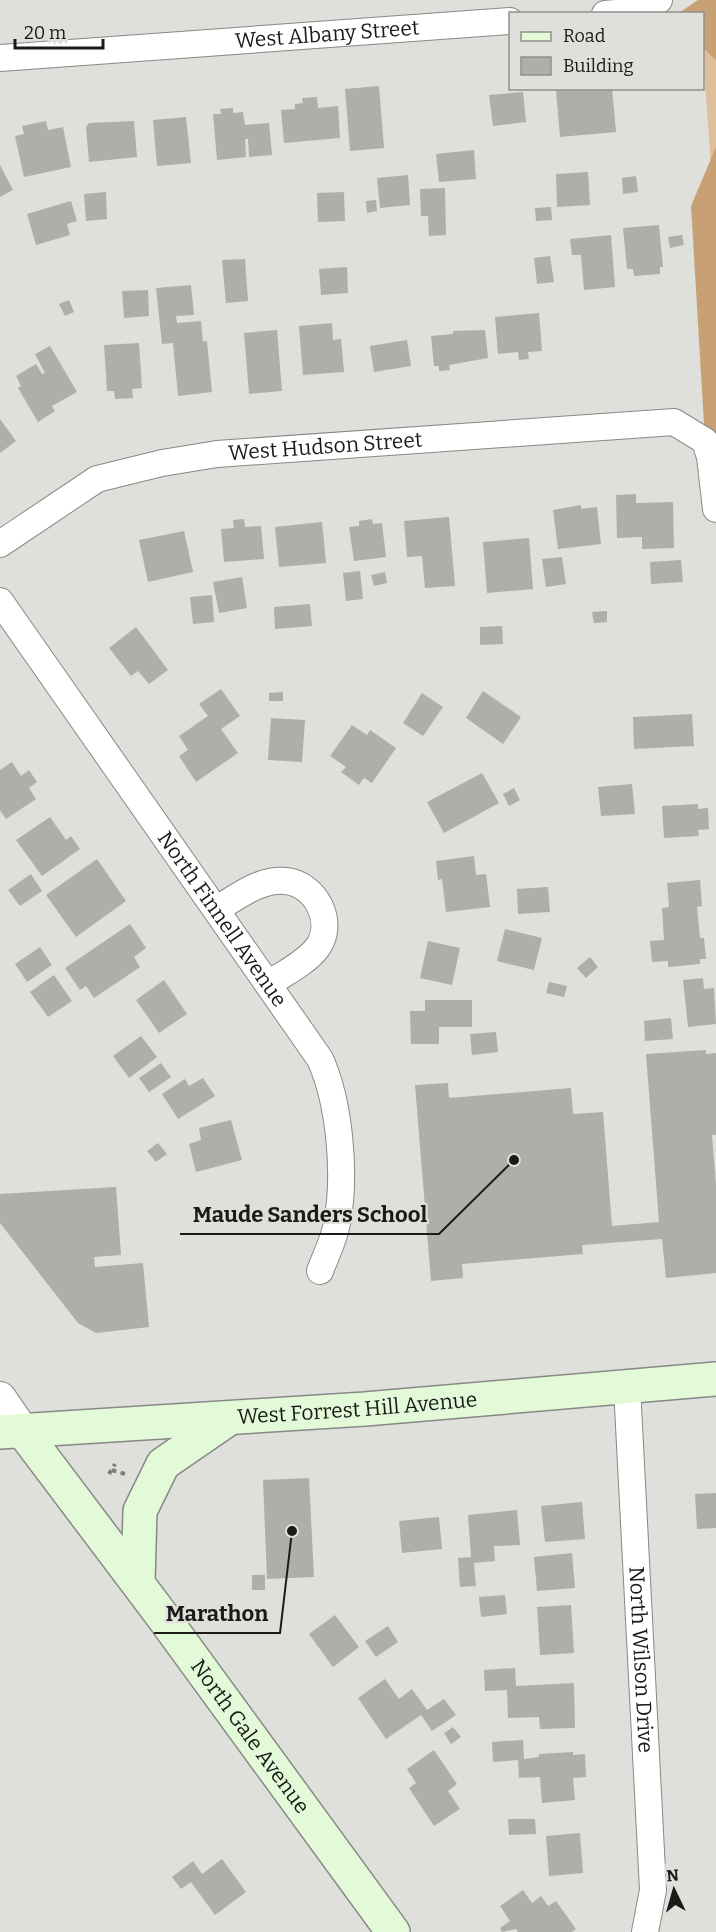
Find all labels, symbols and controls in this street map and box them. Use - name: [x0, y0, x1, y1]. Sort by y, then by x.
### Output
- scale bar: [15, 12, 104, 50]
- legend: [509, 12, 704, 90]
- street label: West Albany Street: [234, 15, 421, 54]
- text: 20 m: [24, 22, 66, 44]
- text: Road: [563, 25, 606, 47]
- text: Building: [563, 55, 634, 77]
- street label: West Hudson Street: [227, 427, 424, 466]
- street label: North Finnell Avenue: [152, 826, 293, 1012]
- callout: Maude Sanders School: [180, 1194, 439, 1234]
- text: Maude Sanders School: [193, 1201, 427, 1228]
- street label: West Forrest Hill Avenue: [236, 1386, 478, 1430]
- street label: North Wilson Drive: [623, 1566, 659, 1754]
- callout: Marathon: [154, 1593, 280, 1633]
- text: Marathon: [166, 1600, 268, 1627]
- street label: North Gale Avenue: [185, 1654, 315, 1819]
- north arrow: [644, 1860, 704, 1920]
- text: N: [666, 1866, 680, 1886]

